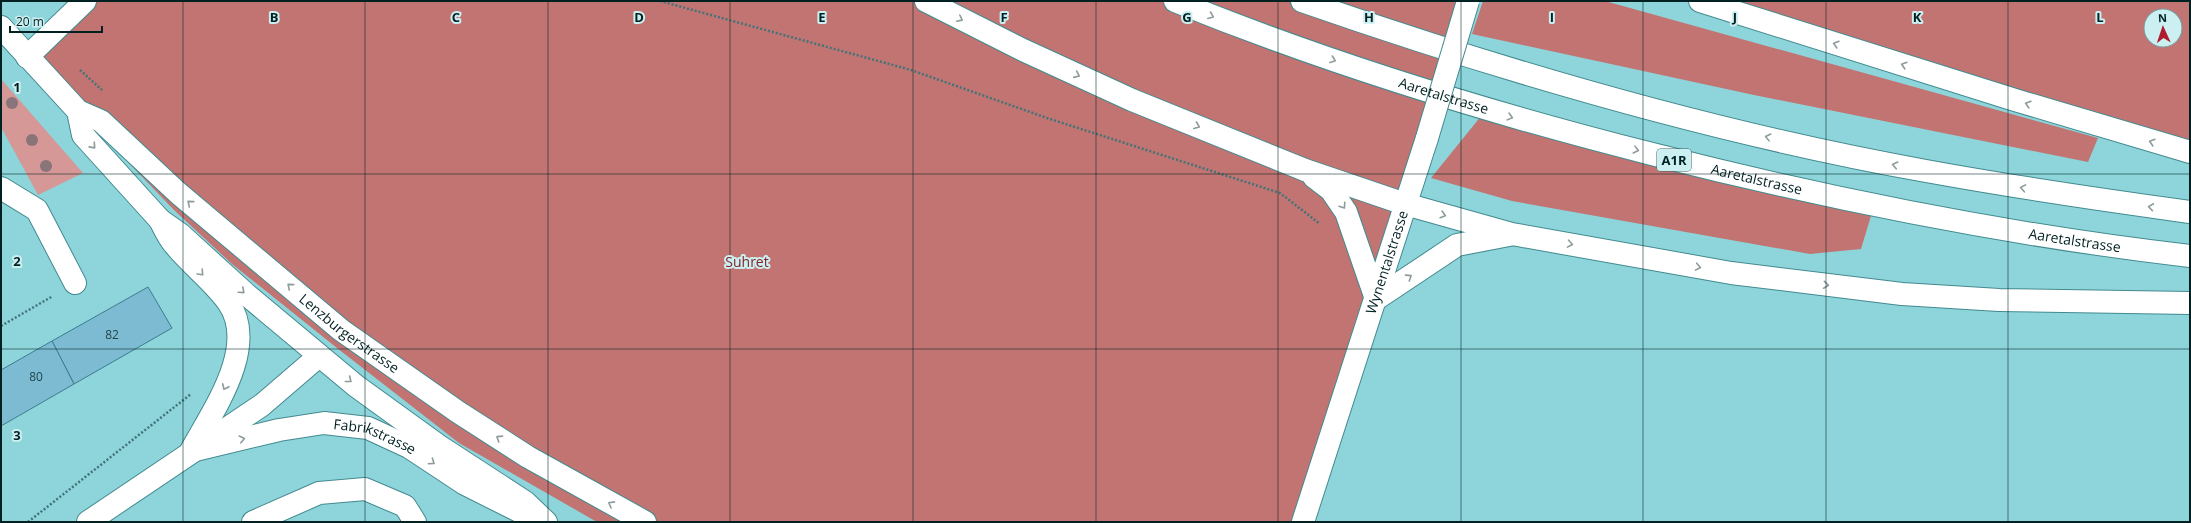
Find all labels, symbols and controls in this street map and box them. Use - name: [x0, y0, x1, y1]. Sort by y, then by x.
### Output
- scale bar: [10, 8, 102, 34]
- text: B: [270, 8, 279, 26]
- text: C: [452, 8, 460, 26]
- text: D: [634, 8, 644, 26]
- text: E: [818, 8, 826, 26]
- text: F: [1000, 8, 1008, 26]
- text: G: [1182, 8, 1192, 26]
- text: H: [1364, 8, 1374, 26]
- text: I: [1550, 8, 1554, 26]
- text: J: [1732, 8, 1737, 26]
- text: K: [1913, 8, 1922, 26]
- text: L: [2096, 8, 2104, 26]
- north arrow: [2143, 8, 2183, 48]
- text: N: [2158, 10, 2167, 25]
- one-way arrow: [1208, 11, 1215, 19]
- text: 20 m: [16, 13, 44, 30]
- one-way arrow: [956, 14, 964, 22]
- one-way arrow: [1832, 40, 1839, 48]
- one-way arrow: [1330, 55, 1337, 63]
- one-way arrow: [1901, 61, 1908, 70]
- one-way arrow: [1073, 70, 1081, 78]
- street label: Aaretalstrasse: [1397, 73, 1491, 118]
- text: 1: [13, 78, 21, 96]
- one-way arrow: [2025, 100, 2032, 109]
- one-way arrow: [1507, 112, 1514, 121]
- one-way arrow: [1193, 121, 1201, 129]
- one-way arrow: [1765, 134, 1771, 142]
- one-way arrow: [2149, 138, 2156, 147]
- one-way arrow: [88, 141, 95, 148]
- one-way arrow: [1632, 145, 1639, 154]
- road number: A1R: [1657, 149, 1691, 171]
- street label: Aaretalstrasse: [1709, 159, 1804, 199]
- one-way arrow: [1892, 161, 1898, 169]
- one-way arrow: [2020, 184, 2026, 193]
- one-way arrow: [188, 200, 195, 207]
- one-way arrow: [1338, 202, 1345, 209]
- one-way arrow: [2148, 203, 2154, 212]
- street label: Wynentalstrasse: [1361, 208, 1412, 316]
- one-way arrow: [1439, 210, 1446, 219]
- street label: Aaretalstrasse: [2027, 224, 2122, 256]
- one-way arrow: [1566, 240, 1573, 248]
- text: 2: [13, 252, 21, 270]
- park label: Suhret: [725, 252, 769, 271]
- one-way arrow: [1694, 262, 1701, 271]
- one-way arrow: [196, 268, 203, 275]
- one-way arrow: [1405, 275, 1412, 282]
- one-way arrow: [1823, 281, 1829, 290]
- one-way arrow: [288, 284, 295, 291]
- one-way arrow: [238, 286, 245, 293]
- street label: Lenzburgerstrasse: [296, 289, 403, 377]
- house number: 82: [105, 326, 119, 343]
- house number: 80: [29, 368, 43, 385]
- one-way arrow: [344, 376, 351, 383]
- one-way arrow: [222, 383, 230, 390]
- street label: Fabrikstrasse: [333, 414, 420, 458]
- text: 3: [13, 426, 21, 444]
- one-way arrow: [239, 435, 246, 444]
- one-way arrow: [496, 435, 503, 443]
- one-way arrow: [428, 457, 435, 464]
- one-way arrow: [608, 501, 615, 508]

